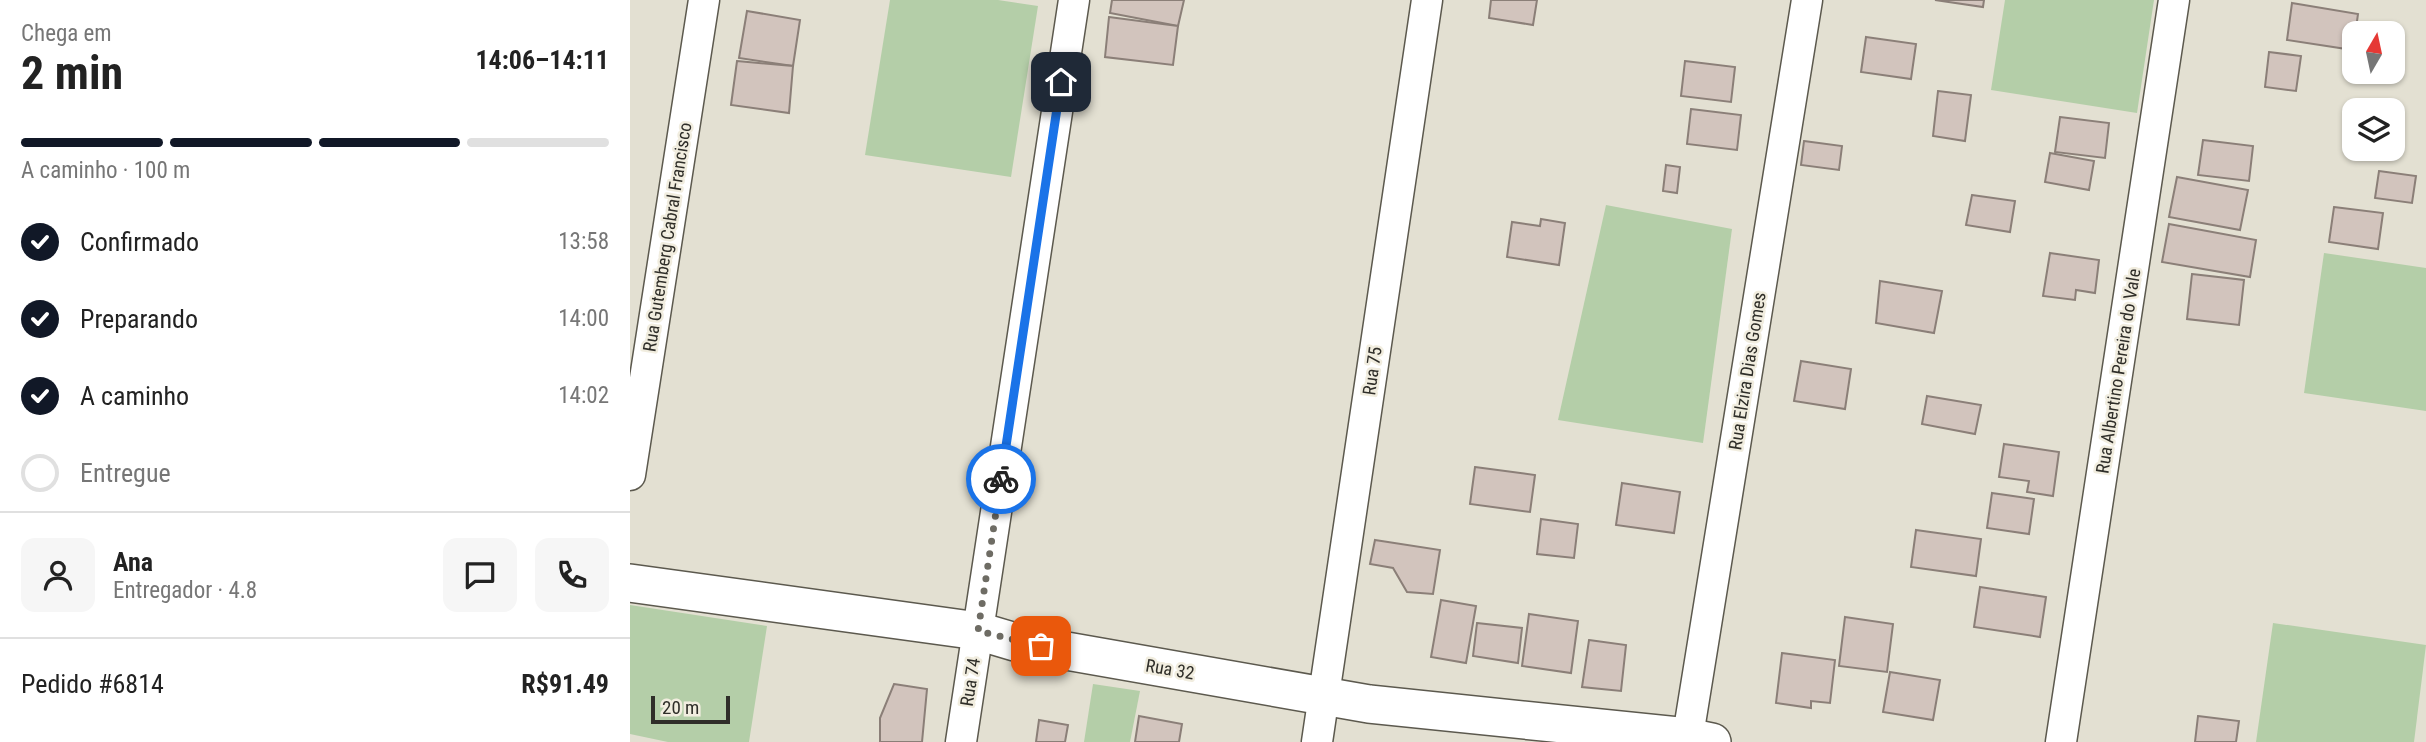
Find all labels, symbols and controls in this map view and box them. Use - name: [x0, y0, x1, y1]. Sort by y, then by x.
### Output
- text: Chega em: [21, 20, 112, 47]
- north arrow: [2342, 21, 2404, 84]
- map controls: [2342, 21, 2405, 161]
- text: 14:06–14:11: [475, 45, 609, 75]
- text: 2 min: [21, 46, 123, 100]
- pin: [1031, 52, 1091, 112]
- icon: home: [1042, 63, 1080, 101]
- button: layers: [2342, 98, 2405, 161]
- street label: Rua Gutemberg Cabral Francisco: [638, 121, 696, 353]
- text: A caminho · 100 m: [21, 157, 190, 184]
- icon: check: [21, 223, 59, 261]
- text: Confirmado: [80, 227, 199, 257]
- text: 13:58: [558, 228, 609, 255]
- street label: Rua Albertino Pereira do Vale: [2091, 267, 2145, 475]
- street label: Rua Elzira Dias Gomes: [1724, 291, 1770, 451]
- icon: check: [21, 300, 59, 338]
- text: Preparando: [80, 304, 198, 334]
- text: 14:00: [558, 305, 609, 332]
- street label: Rua 75: [1358, 345, 1386, 397]
- icon: check: [21, 377, 59, 415]
- text: A caminho: [80, 381, 189, 411]
- text: 14:02: [558, 382, 609, 409]
- courier: [966, 444, 1036, 514]
- text: Entregue: [80, 458, 171, 488]
- icon: bike: [982, 460, 1020, 498]
- button: person: [21, 538, 95, 612]
- button: chat: [443, 538, 517, 612]
- button: phone: [535, 538, 609, 612]
- text: Ana: [113, 547, 153, 577]
- text: Entregador · 4.8: [113, 577, 257, 604]
- pin: [1011, 616, 1071, 676]
- icon: bag: [1022, 627, 1060, 665]
- street label: Rua 32: [1144, 654, 1196, 684]
- street label: Rua 74: [956, 656, 984, 708]
- text: Pedido #6814: [21, 669, 164, 699]
- text: R$91.49: [521, 669, 609, 699]
- scale bar: [651, 693, 730, 725]
- text: 20 m: [662, 696, 699, 719]

